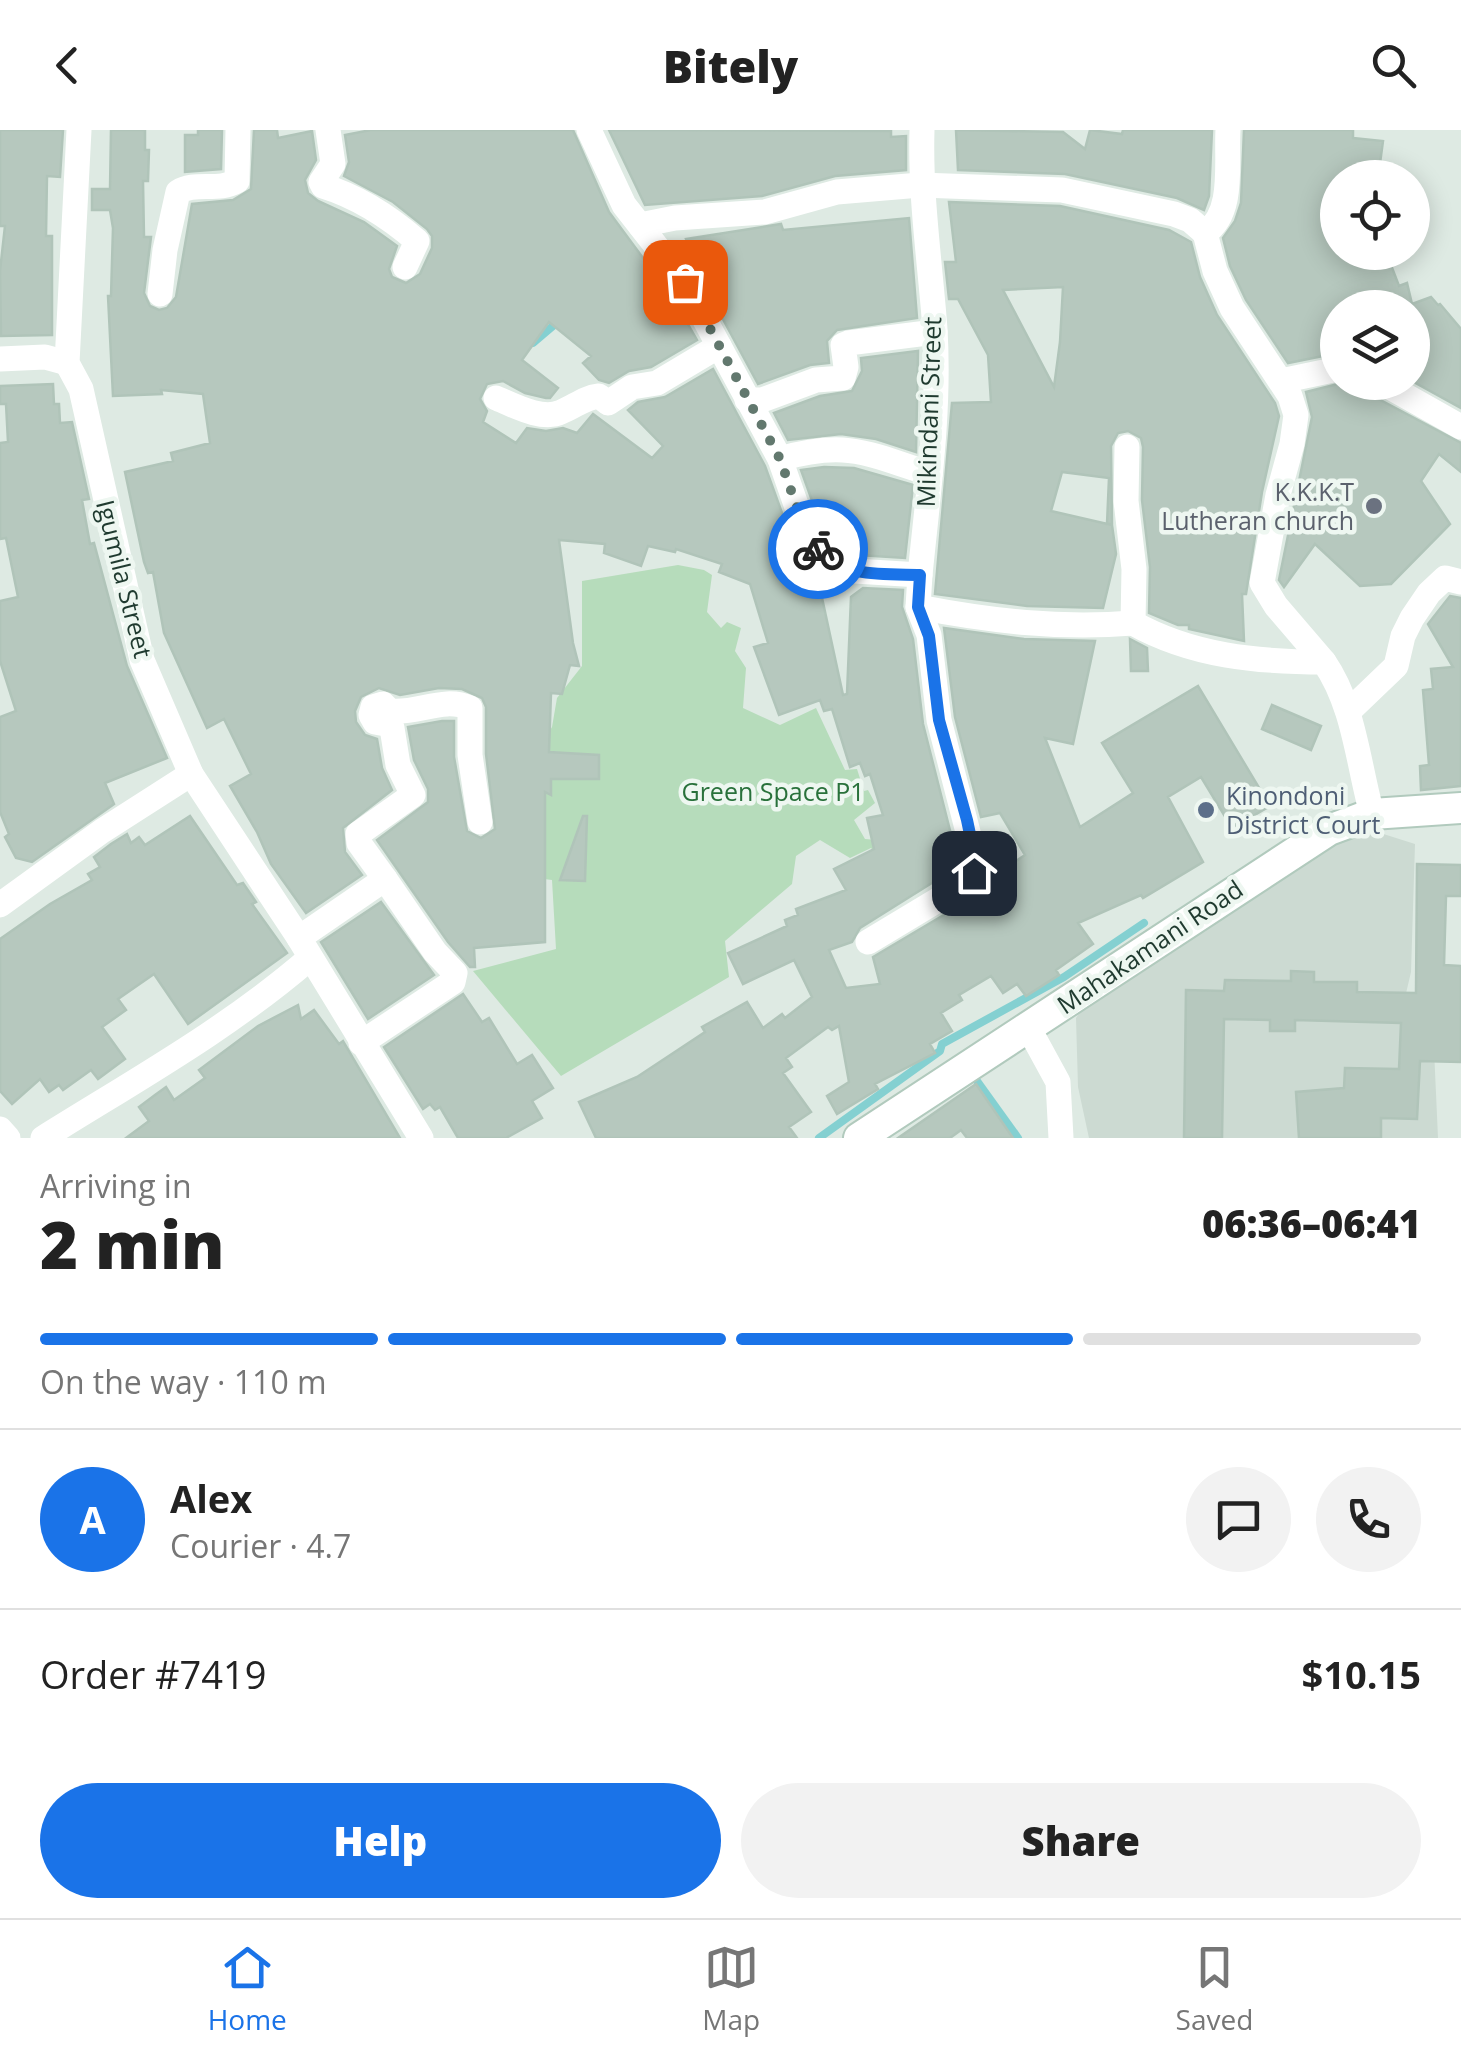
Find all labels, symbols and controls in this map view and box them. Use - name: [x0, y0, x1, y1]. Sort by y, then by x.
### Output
- text: Bitely: [663, 35, 798, 96]
- icon: back: [40, 38, 95, 93]
- icon: search: [1366, 38, 1421, 93]
- map controls: [1320, 160, 1430, 400]
- button: locate: [1320, 160, 1430, 270]
- pin: [643, 240, 728, 325]
- icon: bag: [658, 255, 713, 310]
- button: layers: [1320, 290, 1430, 400]
- street label: Mikindani Street: [908, 316, 948, 508]
- place label: K.K.K.T Lutheran church: [1161, 474, 1354, 537]
- marker: K.K.K.T Lutheran church: [1363, 495, 1385, 517]
- street label: Igumila Street: [89, 496, 161, 661]
- courier: [768, 499, 868, 599]
- icon: bike: [791, 522, 846, 577]
- park label: Green Space P1: [681, 774, 865, 808]
- place label: Kinondoni District Court: [1226, 778, 1381, 841]
- marker: Kinondoni District Court: [1195, 799, 1217, 821]
- pin: [932, 831, 1017, 916]
- icon: home: [947, 846, 1002, 901]
- street label: Mahakamani Road: [1050, 871, 1249, 1021]
- text: Arriving in: [40, 1164, 192, 1207]
- text: 06:36–06:41: [1202, 1197, 1421, 1249]
- text: 2 min: [40, 1200, 225, 1288]
- text: On the way · 110 m: [40, 1360, 327, 1403]
- button: chat: [1186, 1467, 1291, 1572]
- button: phone: [1316, 1467, 1421, 1572]
- text: Alex: [170, 1472, 252, 1524]
- text: A: [79, 1493, 106, 1545]
- text: Courier · 4.7: [170, 1524, 351, 1567]
- text: Order #7419: [40, 1648, 267, 1700]
- text: $10.15: [1302, 1648, 1421, 1700]
- button: Help: [40, 1783, 721, 1898]
- button: Share: [741, 1783, 1421, 1898]
- tab: Home: [208, 1940, 287, 2038]
- tab: Map: [702, 1940, 760, 2038]
- tab: Saved: [1176, 1940, 1253, 2038]

